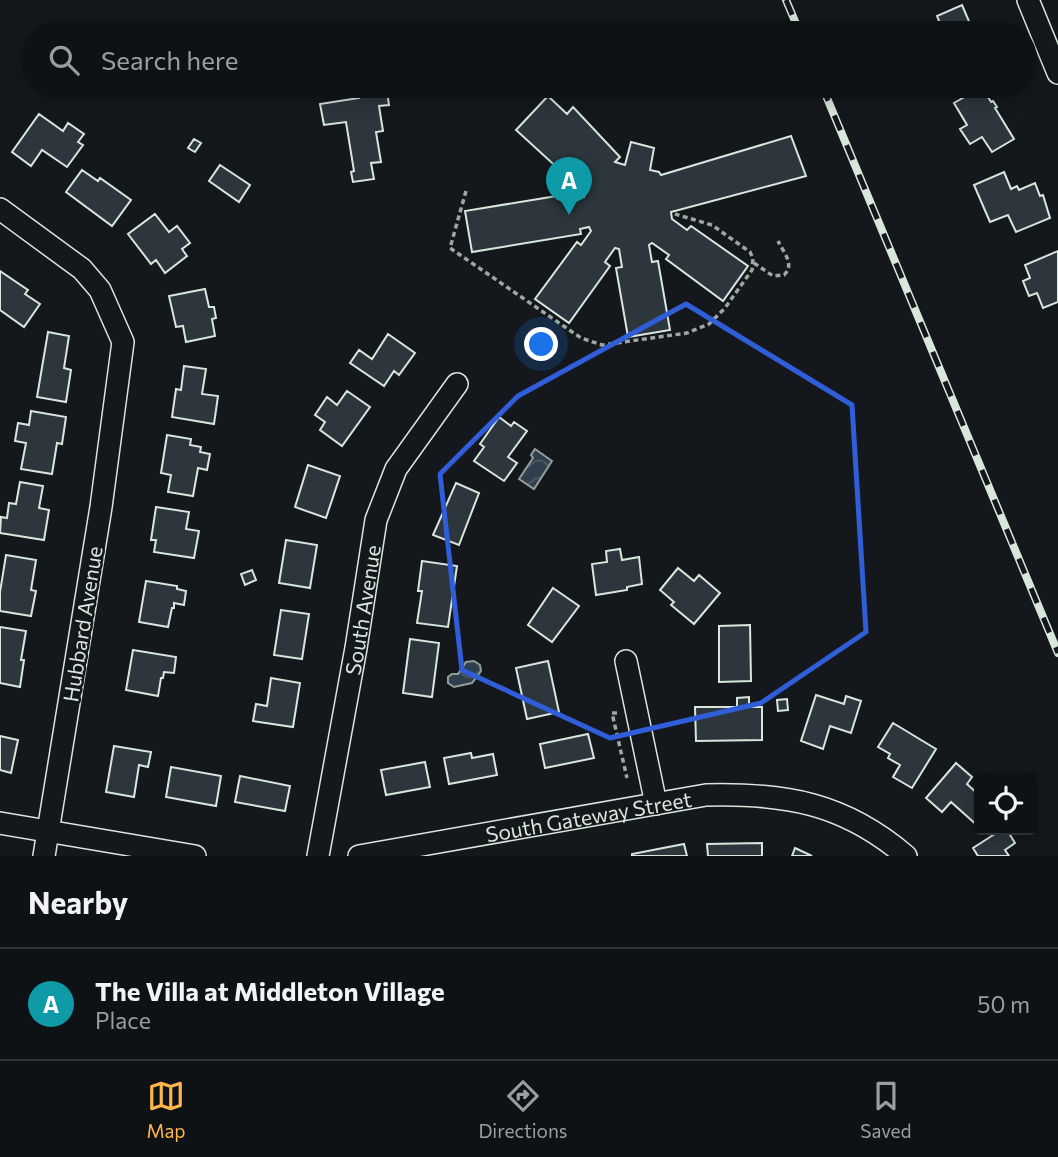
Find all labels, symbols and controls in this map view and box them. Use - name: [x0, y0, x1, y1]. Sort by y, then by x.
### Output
- search box: [21, 21, 1037, 98]
- icon: search: [45, 41, 83, 79]
- text: Search here: [101, 44, 239, 75]
- pin: A: [546, 157, 592, 215]
- your location: [524, 327, 558, 361]
- street label: South Avenue: [339, 543, 384, 677]
- street label: Hubbard Avenue: [57, 544, 107, 704]
- map controls: [974, 772, 1037, 835]
- button: locate: [974, 772, 1037, 835]
- street label: South Gateway Street: [484, 785, 693, 846]
- text: Nearby: [28, 883, 128, 920]
- text: The Villa at Middleton Village: [95, 975, 445, 1006]
- text: A: [43, 990, 59, 1018]
- text: 50 m: [977, 990, 1030, 1018]
- text: Place: [95, 1006, 151, 1034]
- tab: Map: [146, 1077, 186, 1142]
- tab: Directions: [478, 1077, 568, 1142]
- tab: Saved: [860, 1077, 912, 1142]

